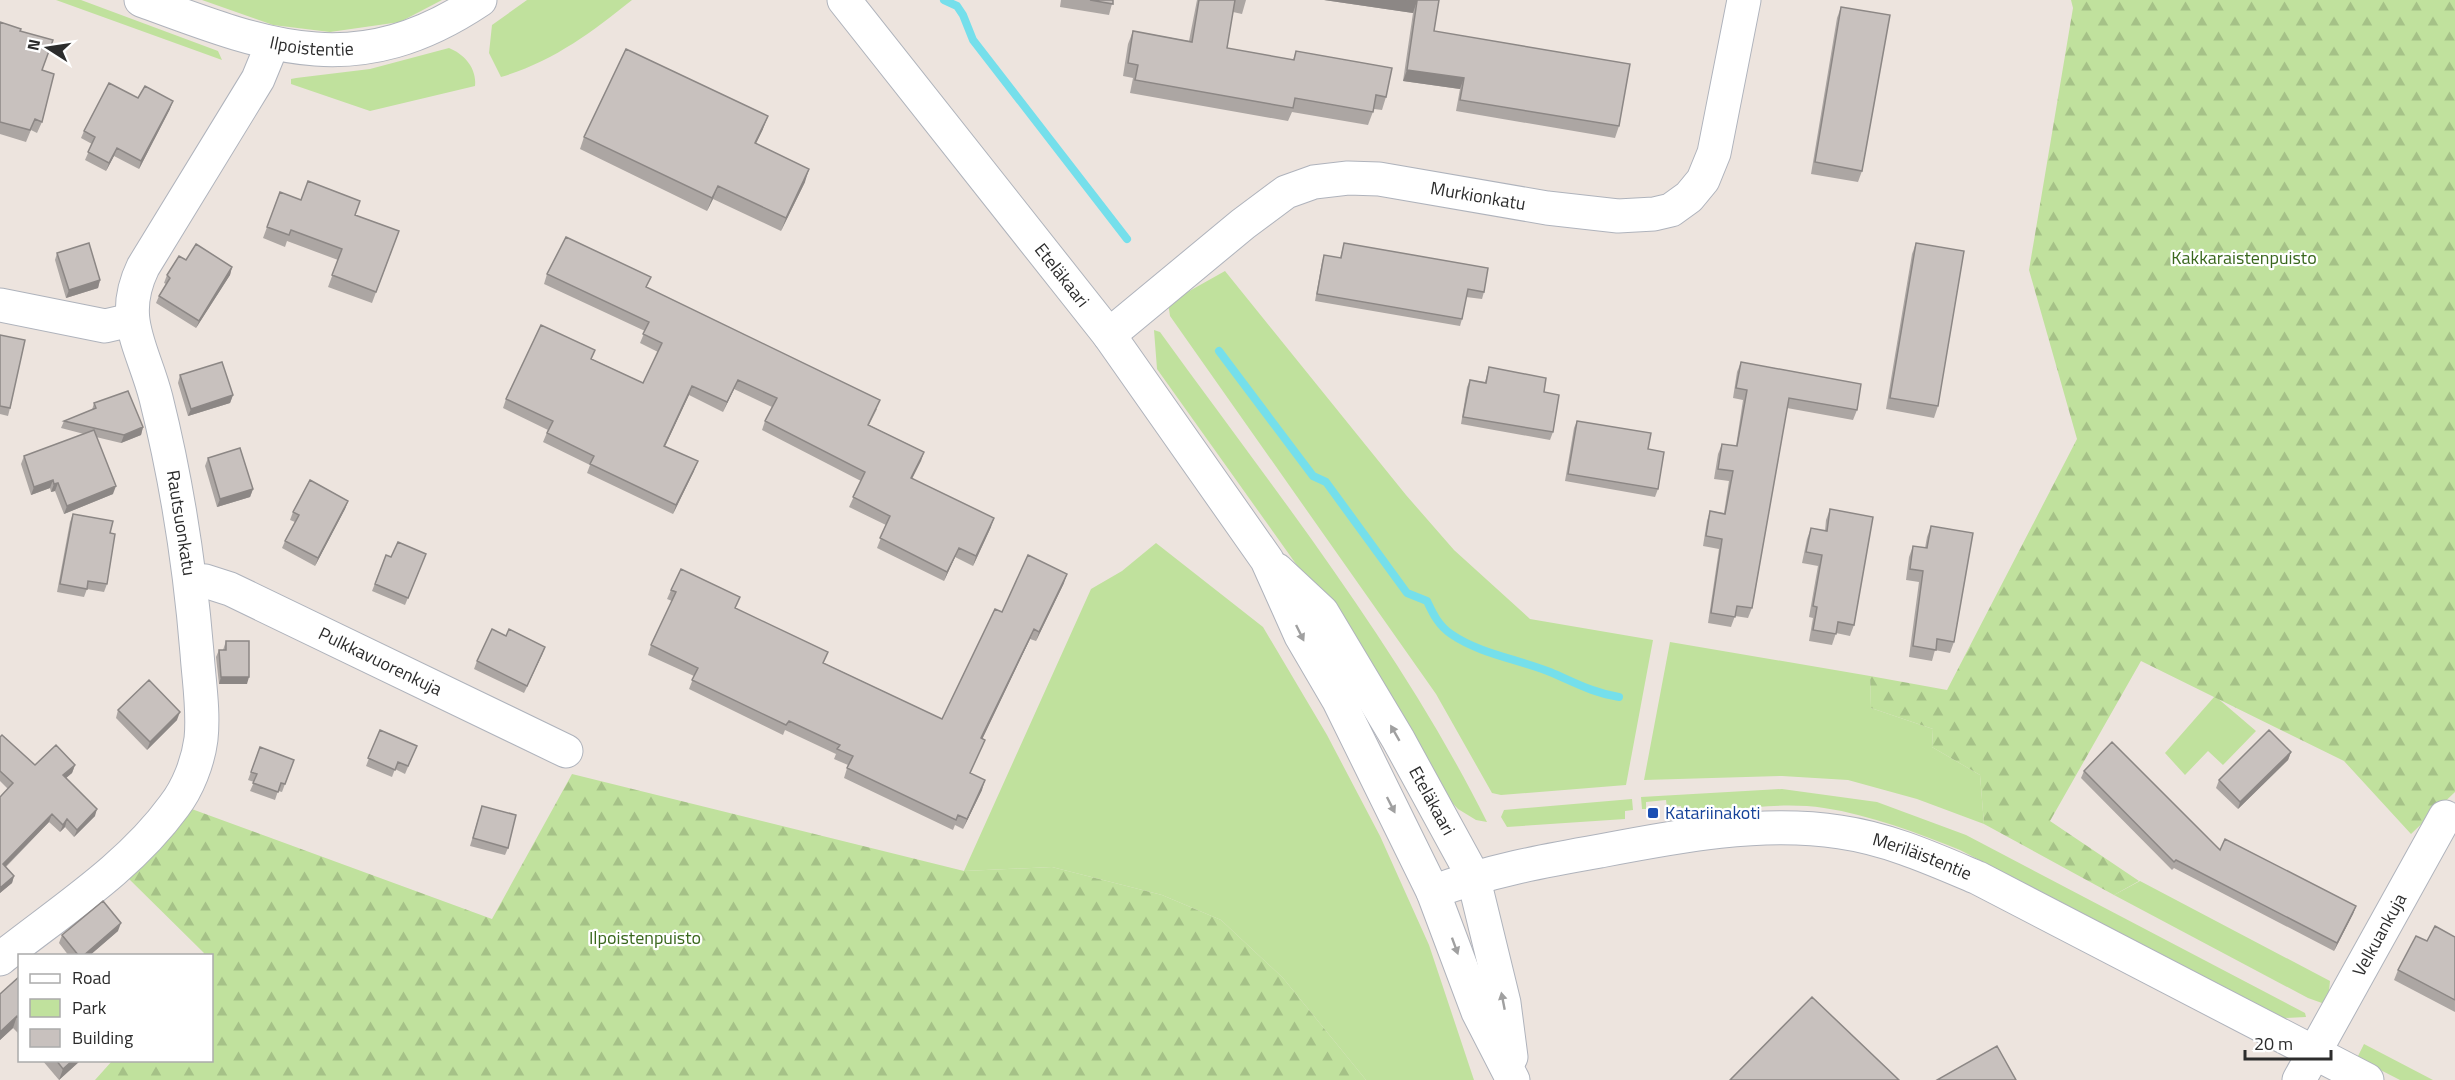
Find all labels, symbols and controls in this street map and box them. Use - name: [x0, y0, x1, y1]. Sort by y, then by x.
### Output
- north arrow: [18, 18, 78, 78]
- street label: Ilpoistentie: [267, 29, 355, 63]
- text: N: [20, 37, 46, 53]
- street label: Murkionkatu: [1428, 174, 1528, 217]
- street label: Eteläkaari: [1028, 237, 1096, 313]
- park label: Kakkaraistenpuisto: [2171, 244, 2317, 271]
- street label: Rautsuonkatu: [160, 468, 203, 578]
- street label: Pulkkavuorenkuja: [314, 620, 447, 702]
- one-way arrow: [1295, 624, 1305, 641]
- one-way arrow: [1390, 724, 1400, 741]
- street label: Eteläkaari: [1402, 761, 1462, 840]
- one-way arrow: [1386, 797, 1396, 814]
- place label: Katariinakoti: [1665, 799, 1760, 826]
- marker: Katariinakoti: [1646, 806, 1660, 820]
- street label: Meriläistentie: [1869, 825, 1976, 887]
- street label: Velkuankuja: [2345, 888, 2413, 981]
- park label: Ilpoistenpuisto: [589, 924, 701, 951]
- one-way arrow: [1451, 937, 1460, 955]
- legend: [18, 954, 213, 1062]
- text: Road: [72, 964, 111, 991]
- one-way arrow: [1498, 992, 1507, 1011]
- text: Park: [72, 994, 107, 1021]
- scale bar: [2245, 1023, 2330, 1061]
- text: Building: [72, 1024, 133, 1051]
- text: 20 m: [2254, 1030, 2293, 1057]

